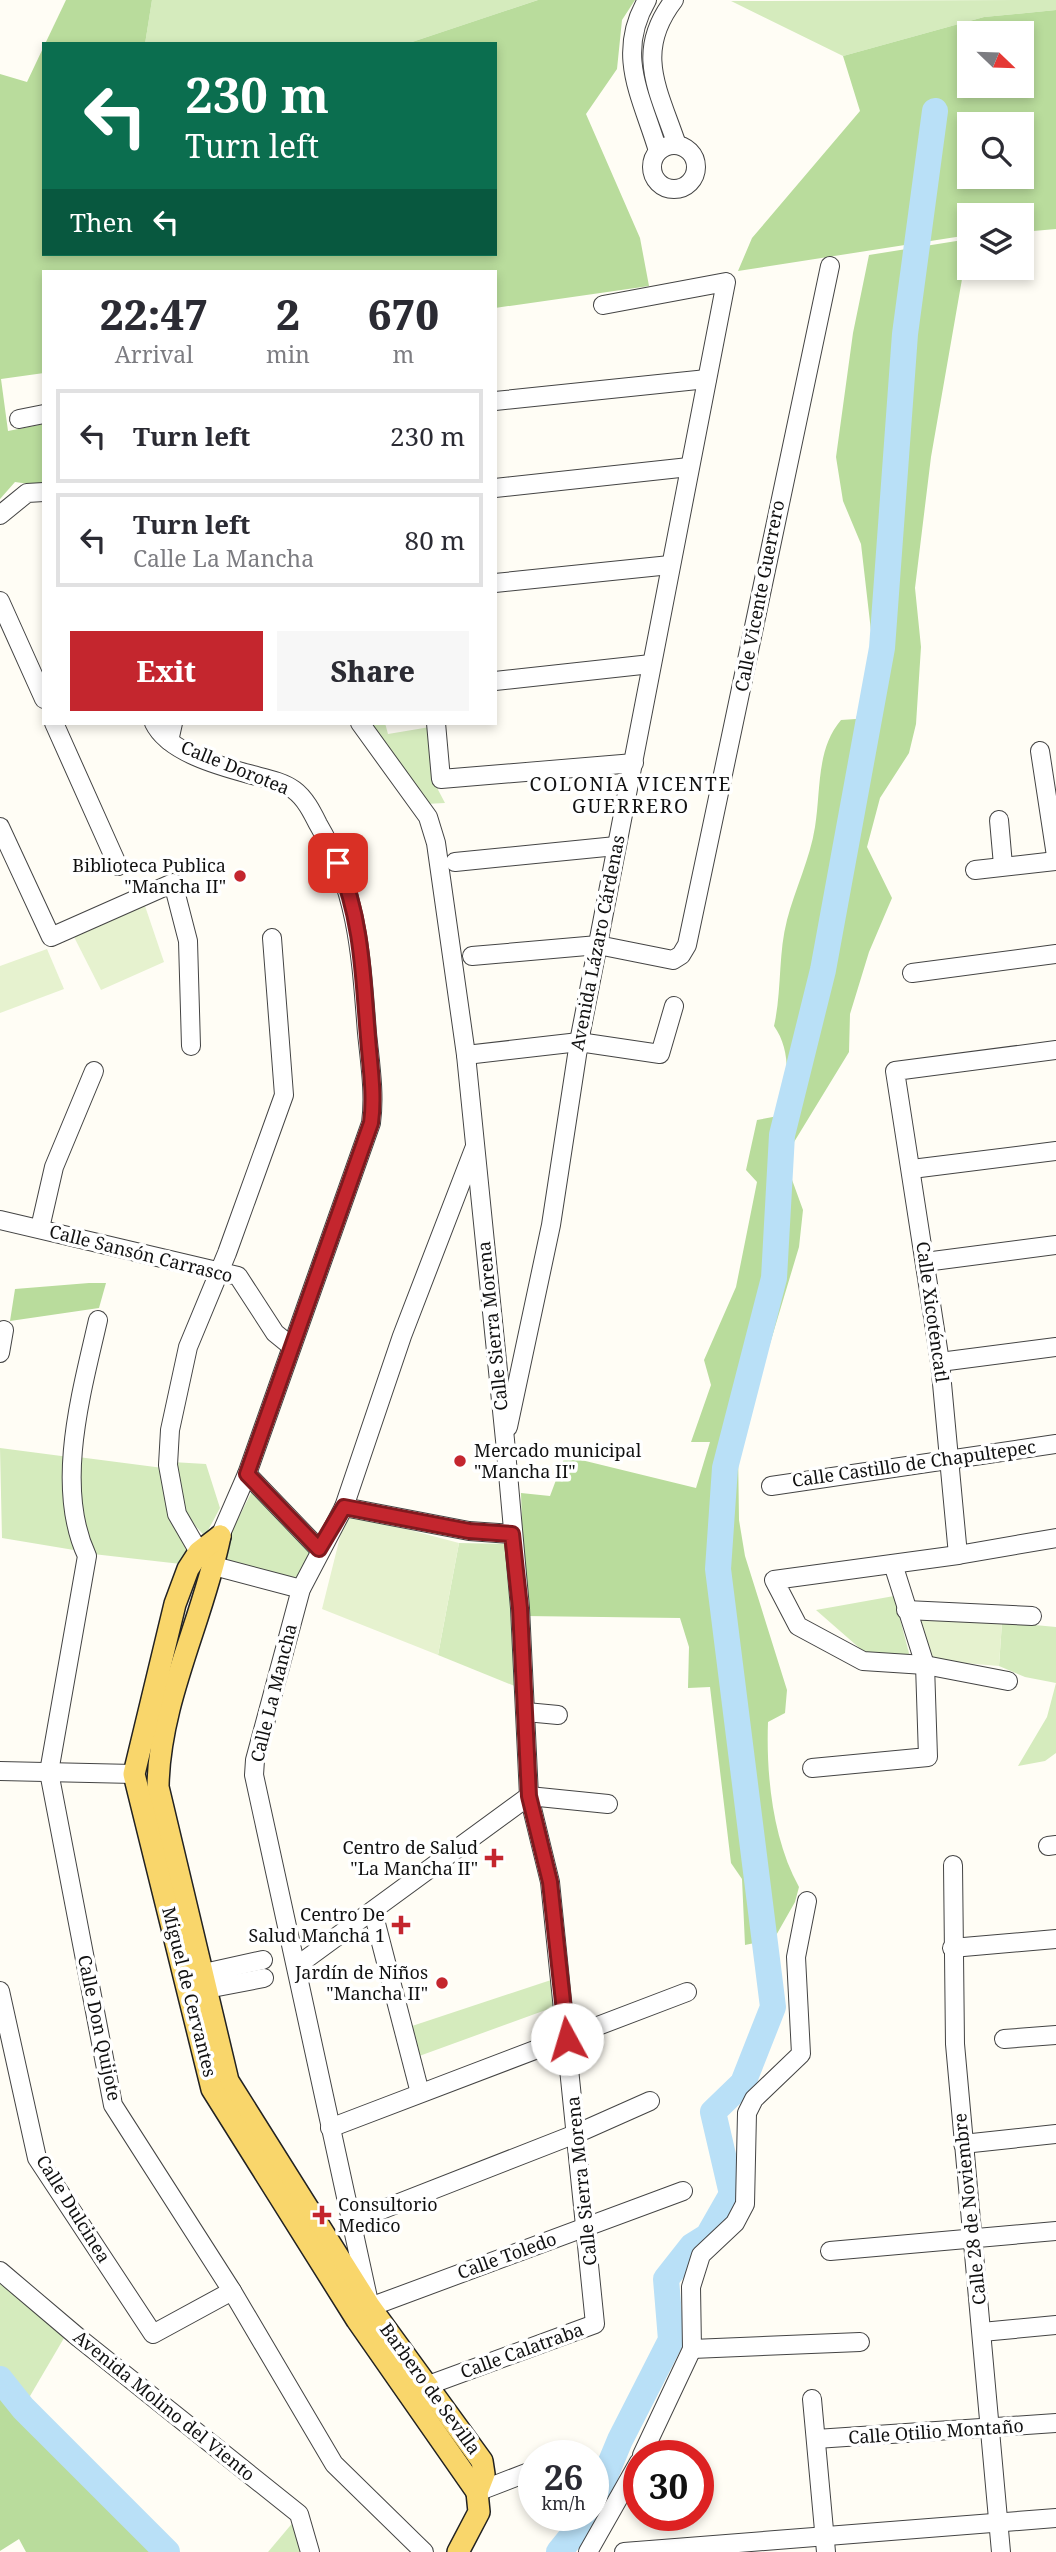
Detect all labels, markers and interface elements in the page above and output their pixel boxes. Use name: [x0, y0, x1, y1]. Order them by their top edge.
north arrow: [957, 21, 1034, 98]
map controls: [957, 21, 1034, 280]
text: 230 m: [185, 61, 329, 127]
icon: left: [70, 70, 161, 161]
button: search: [957, 112, 1034, 189]
text: Turn left: [185, 124, 319, 167]
icon: left: [147, 203, 185, 241]
button: layers: [957, 203, 1034, 280]
text: Then: [70, 204, 133, 240]
text: 22:47: [100, 285, 208, 342]
text: 2: [276, 285, 300, 342]
text: 670: [368, 285, 439, 342]
text: Arrival: [115, 338, 193, 370]
text: min: [266, 338, 310, 370]
text: m: [393, 338, 414, 370]
icon: left: [74, 417, 112, 455]
text: Turn left: [133, 418, 250, 454]
text: 230 m: [390, 418, 465, 454]
street label: Calle Vicente Guerrero: [729, 498, 789, 694]
text: Turn left: [133, 506, 250, 542]
icon: left: [74, 521, 112, 559]
text: 80 m: [405, 522, 465, 558]
text: Calle La Mancha: [133, 542, 314, 574]
button: Exit: [70, 631, 263, 711]
button: Share: [277, 631, 469, 711]
street label: Calle Dorotea: [178, 734, 293, 800]
district label: COLONIA VICENTE GUERRERO: [530, 771, 732, 819]
pin: [308, 833, 368, 893]
street label: Avenida Lázaro Cárdenas: [564, 833, 630, 1053]
icon: arrive: [319, 844, 357, 882]
place label: Biblioteca Publica "Mancha II": [72, 853, 226, 898]
marker: Biblioteca Publica "Mancha II": [232, 868, 248, 884]
street label: Calle Sansón Carrasco: [47, 1219, 235, 1287]
street label: Calle Sierra Morena: [471, 1240, 513, 1412]
street label: Calle Xicoténcatl: [911, 1240, 955, 1384]
street label: Calle Castillo de Chapultepec: [790, 1434, 1037, 1492]
place label: Mercado municipal "Mancha II": [474, 1438, 642, 1483]
marker: Mercado municipal "Mancha II": [452, 1453, 468, 1469]
street label: Calle La Mancha: [244, 1621, 302, 1764]
place label: Centro de Salud "La Mancha II": [342, 1835, 478, 1880]
marker: Centro de Salud "La Mancha II": [484, 1848, 504, 1868]
place label: Centro De Salud Mancha 1: [249, 1902, 385, 1947]
street label: Miguel de Cervantes: [157, 1904, 223, 2079]
marker: Centro De Salud Mancha 1: [391, 1915, 411, 1935]
street label: Calle Don Quijote: [73, 1953, 127, 2103]
place label: Jardín de Niños "Mancha II": [294, 1960, 428, 2005]
marker: Jardín de Niños "Mancha II": [434, 1975, 450, 1991]
position arrow: [530, 2002, 604, 2076]
street label: Calle Sierra Morena: [560, 2095, 602, 2267]
street label: Calle 28 de Noviembre: [947, 2112, 991, 2306]
street label: Calle Dulcinea: [31, 2150, 117, 2267]
place label: Consultorio Medico: [338, 2192, 438, 2237]
marker: Consultorio Medico: [312, 2205, 332, 2225]
street label: Calle Toledo: [454, 2226, 560, 2284]
street label: Calle Calatraba: [457, 2317, 587, 2383]
street label: Barbero de Sevilla: [375, 2318, 487, 2459]
street label: Avenida Molino del Viento: [69, 2324, 260, 2486]
street label: Calle Otilio Montaño: [847, 2413, 1024, 2449]
speed limit sign: 30: [623, 2440, 714, 2531]
text: 26: [544, 2453, 583, 2500]
text: km/h: [541, 2491, 586, 2515]

